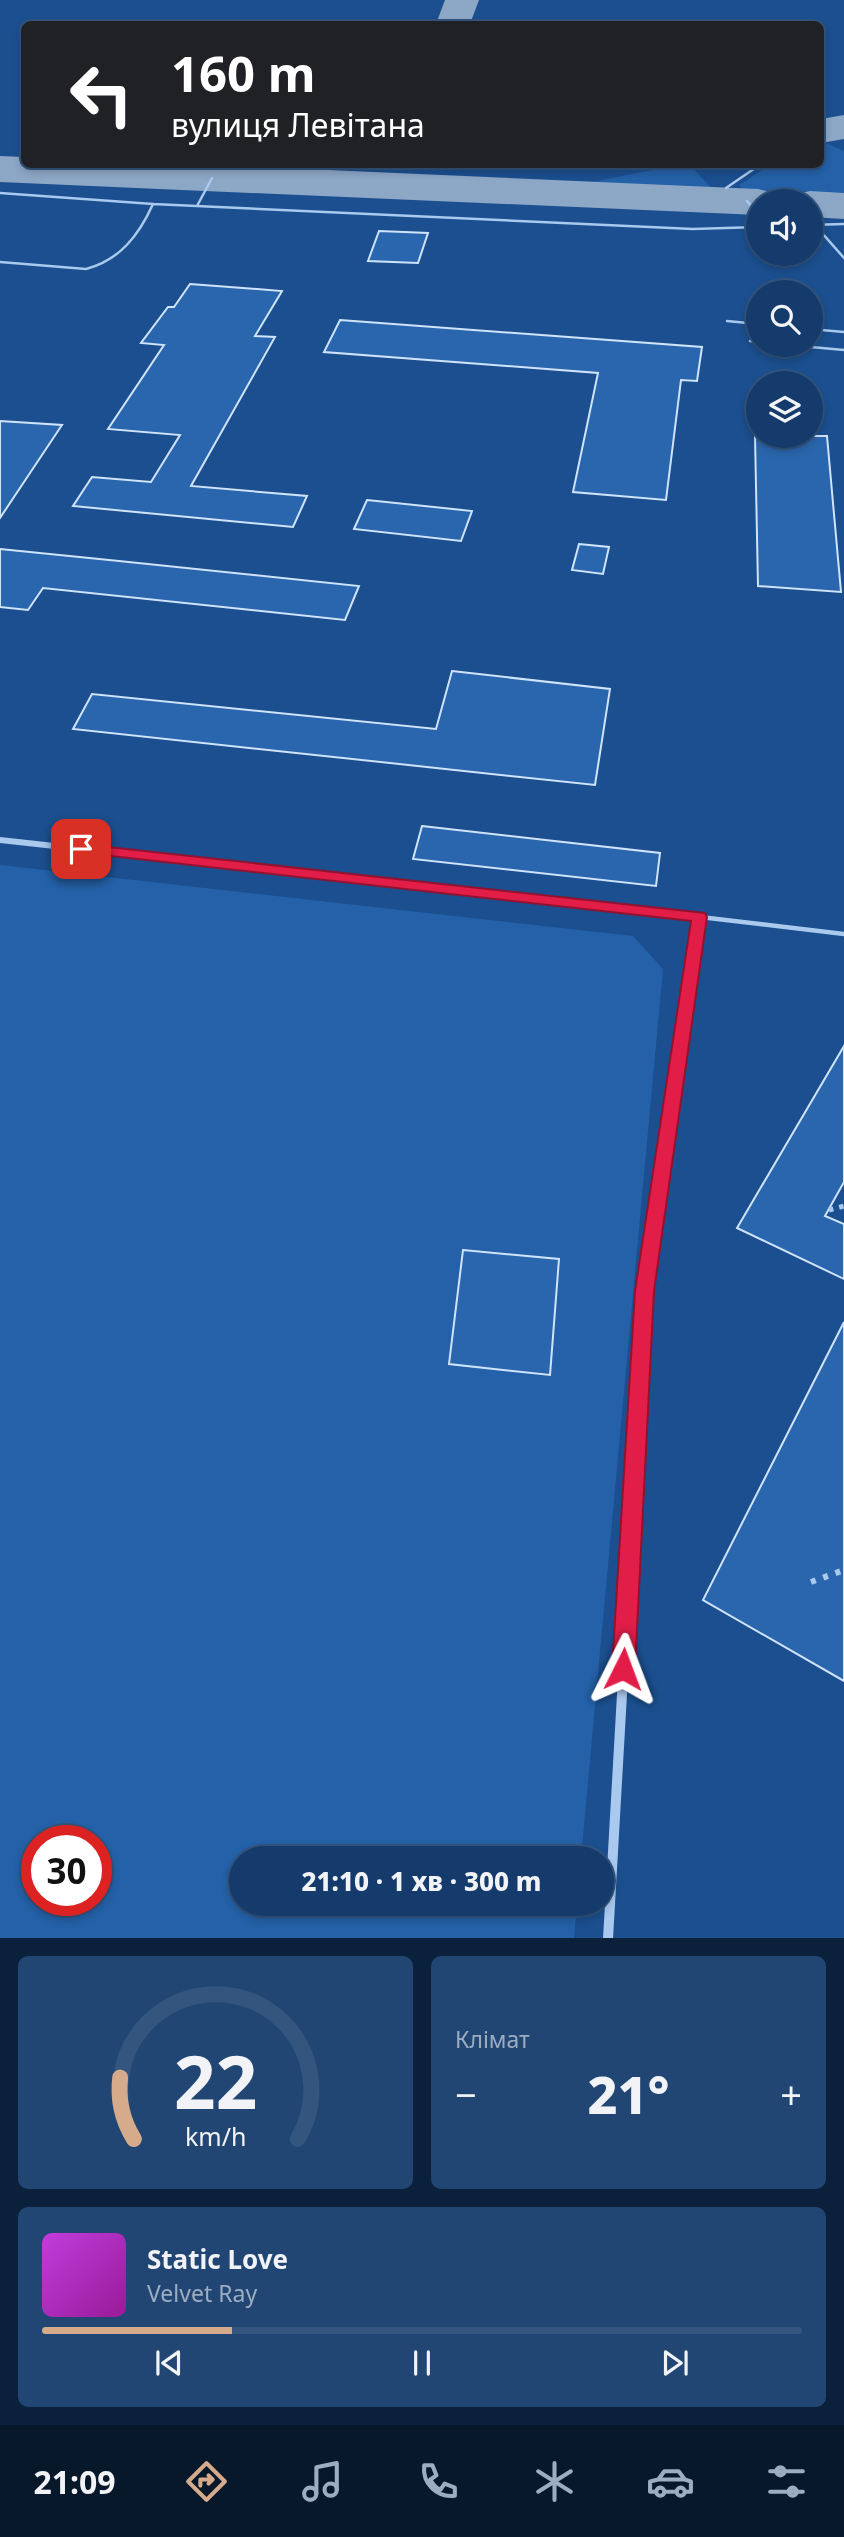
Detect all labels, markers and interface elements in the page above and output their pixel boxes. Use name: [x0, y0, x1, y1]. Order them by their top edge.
text: 160 m: [171, 40, 316, 106]
icon: left: [56, 49, 147, 140]
text: вулиця Левітана: [171, 103, 425, 146]
map controls: [746, 189, 823, 448]
button: sound: [746, 189, 823, 266]
button: search: [746, 280, 823, 357]
button: layers: [746, 371, 823, 448]
pin: [51, 819, 111, 879]
icon: arrive: [62, 830, 100, 868]
position arrow: [586, 1632, 660, 1706]
speed limit sign: 30: [21, 1825, 112, 1916]
text: 21:10 · 1 хв · 300 m: [302, 1863, 541, 1899]
text: Клімат: [455, 2023, 530, 2055]
text: 22: [174, 2031, 257, 2130]
text: 21°: [587, 2058, 670, 2129]
text: −: [455, 2068, 477, 2120]
text: +: [780, 2068, 802, 2120]
text: km/h: [185, 2118, 246, 2152]
text: Static Love: [147, 2241, 288, 2277]
text: Velvet Ray: [147, 2277, 257, 2309]
icon: previous: [150, 2344, 188, 2382]
icon: pause: [403, 2344, 441, 2382]
icon: next: [656, 2344, 694, 2382]
icon: directions: [182, 2457, 231, 2506]
icon: music: [298, 2457, 347, 2506]
icon: phone: [414, 2457, 463, 2506]
icon: climate: [530, 2457, 579, 2506]
icon: car: [646, 2457, 695, 2506]
icon: filters: [762, 2457, 811, 2506]
text: 21:09: [33, 2460, 116, 2503]

